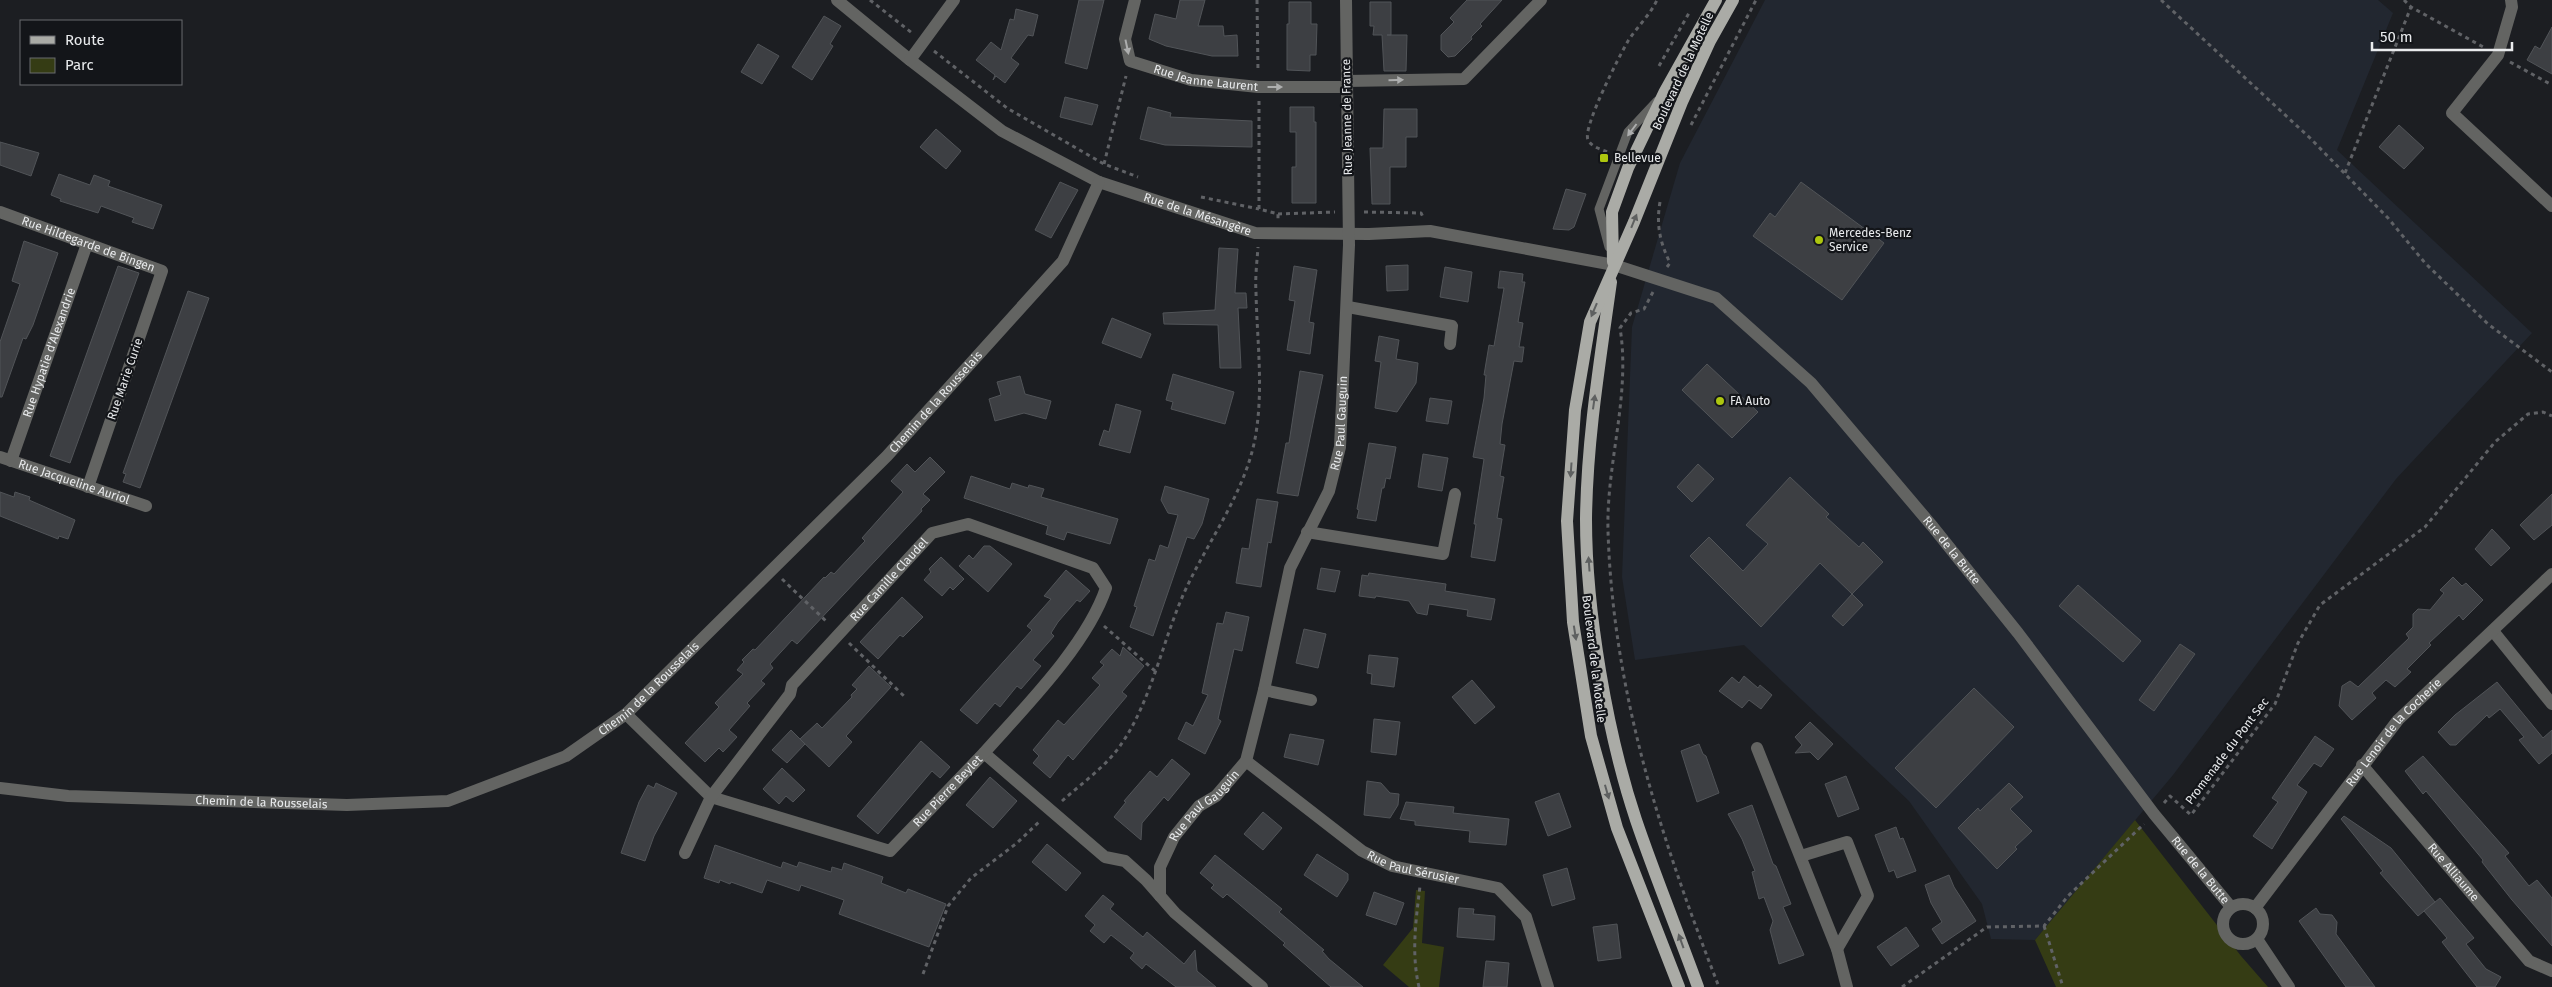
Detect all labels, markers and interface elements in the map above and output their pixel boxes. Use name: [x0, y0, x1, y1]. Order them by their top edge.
street label: Boulevard de la Motelle: [1649, 10, 1717, 132]
legend: [20, 20, 182, 85]
scale bar: [2372, 20, 2512, 52]
text: 50 m: [2380, 28, 2413, 46]
text: Route: [65, 31, 105, 49]
one-way arrow: [1123, 40, 1131, 55]
text: Parc: [65, 56, 94, 74]
street label: Rue Jeanne de France: [1339, 59, 1355, 175]
street label: Rue Jeanne Laurent: [1152, 62, 1259, 94]
one-way arrow: [1388, 76, 1404, 84]
one-way arrow: [1268, 83, 1284, 91]
one-way arrow: [1627, 123, 1637, 136]
place label: Bellevue: [1614, 151, 1661, 165]
marker: Bellevue: [1598, 152, 1610, 164]
street label: Rue de la Mésangère: [1142, 190, 1253, 238]
street label: Rue Hildegarde de Bingen: [20, 213, 157, 275]
one-way arrow: [1630, 214, 1638, 228]
place label: Mercedes-Benz Service: [1829, 226, 1911, 254]
marker: Mercedes-Benz Service: [1813, 234, 1825, 246]
street label: Rue Hypatie d'Alexandrie: [20, 286, 78, 419]
one-way arrow: [1590, 303, 1598, 317]
street label: Rue Marie Curie: [104, 336, 146, 422]
street label: Chemin de la Rousselais: [886, 348, 985, 456]
street label: Rue Paul Gauguin: [1327, 376, 1350, 472]
one-way arrow: [1590, 394, 1598, 410]
place label: FA Auto: [1730, 394, 1770, 408]
marker: FA Auto: [1714, 395, 1726, 407]
street label: Rue Jacqueline Auriol: [16, 457, 132, 507]
one-way arrow: [1566, 463, 1574, 479]
street label: Rue de la Butte: [1920, 514, 1983, 587]
street label: Rue Camille Claudel: [847, 535, 931, 624]
one-way arrow: [1585, 556, 1593, 572]
street label: Boulevard de la Motelle: [1579, 594, 1609, 724]
one-way arrow: [1571, 625, 1579, 641]
street label: Chemin de la Rousselais: [596, 639, 702, 738]
street label: Rue Lenoir de la Cocherie: [2343, 675, 2444, 789]
street label: Promenade du Pont Sec: [2182, 695, 2272, 807]
street label: Rue Pierre Beylet: [910, 752, 986, 830]
street label: Rue Paul Gauguin: [1166, 767, 1242, 843]
one-way arrow: [1603, 784, 1611, 799]
street label: Chemin de la Rousselais: [195, 793, 328, 811]
street label: Rue de la Butte: [2168, 833, 2232, 907]
street label: Rue Alliaume: [2425, 841, 2482, 904]
street label: Rue Paul Sérusier: [1365, 848, 1461, 887]
one-way arrow: [1677, 933, 1685, 948]

